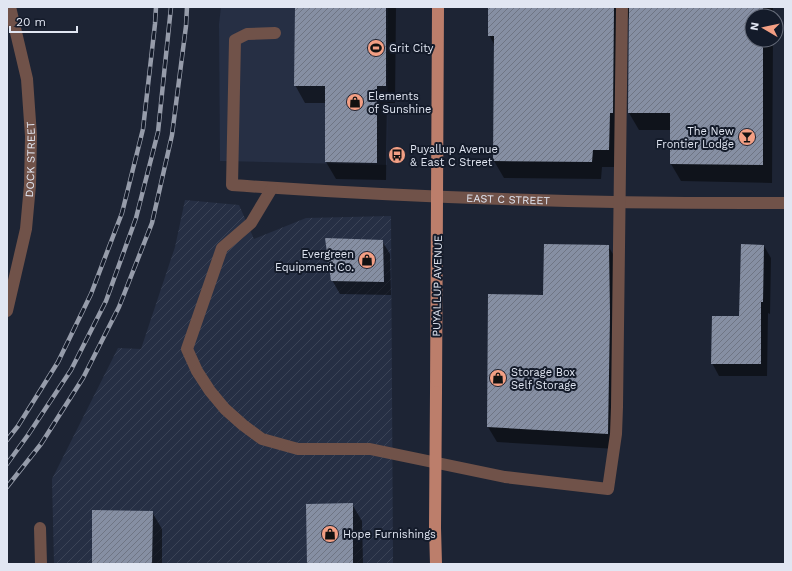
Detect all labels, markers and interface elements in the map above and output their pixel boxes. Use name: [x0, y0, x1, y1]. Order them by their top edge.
scale bar: [10, 8, 77, 34]
north arrow: [744, 8, 784, 48]
text: 20 m: [16, 15, 46, 29]
text: N: [748, 21, 762, 32]
sports icon: Grit City: [366, 38, 386, 58]
place label: Grit City: [389, 42, 434, 55]
place label: Elements of Sunshine: [368, 90, 431, 116]
shop icon: Elements of Sunshine: [345, 92, 365, 112]
street label: DOCK STREET: [23, 121, 38, 198]
place label: The New Frontier Lodge: [656, 125, 734, 151]
bar icon: The New Frontier Lodge: [737, 127, 757, 147]
place label: Puyallup Avenue & East C Street: [410, 143, 498, 169]
bus stop icon: Puyallup Avenue & East C Street: [387, 145, 407, 165]
street label: EAST C STREET: [466, 192, 551, 207]
street label: PUYALLUP AVENUE: [430, 235, 445, 337]
place label: Evergreen Equipment Co.: [275, 248, 354, 274]
shop icon: Evergreen Equipment Co.: [357, 250, 377, 270]
place label: Storage Box Self Storage: [511, 366, 576, 392]
shop icon: Storage Box Self Storage: [488, 368, 508, 388]
shop icon: Hope Furnishings: [320, 524, 340, 544]
place label: Hope Furnishings: [343, 528, 436, 541]

